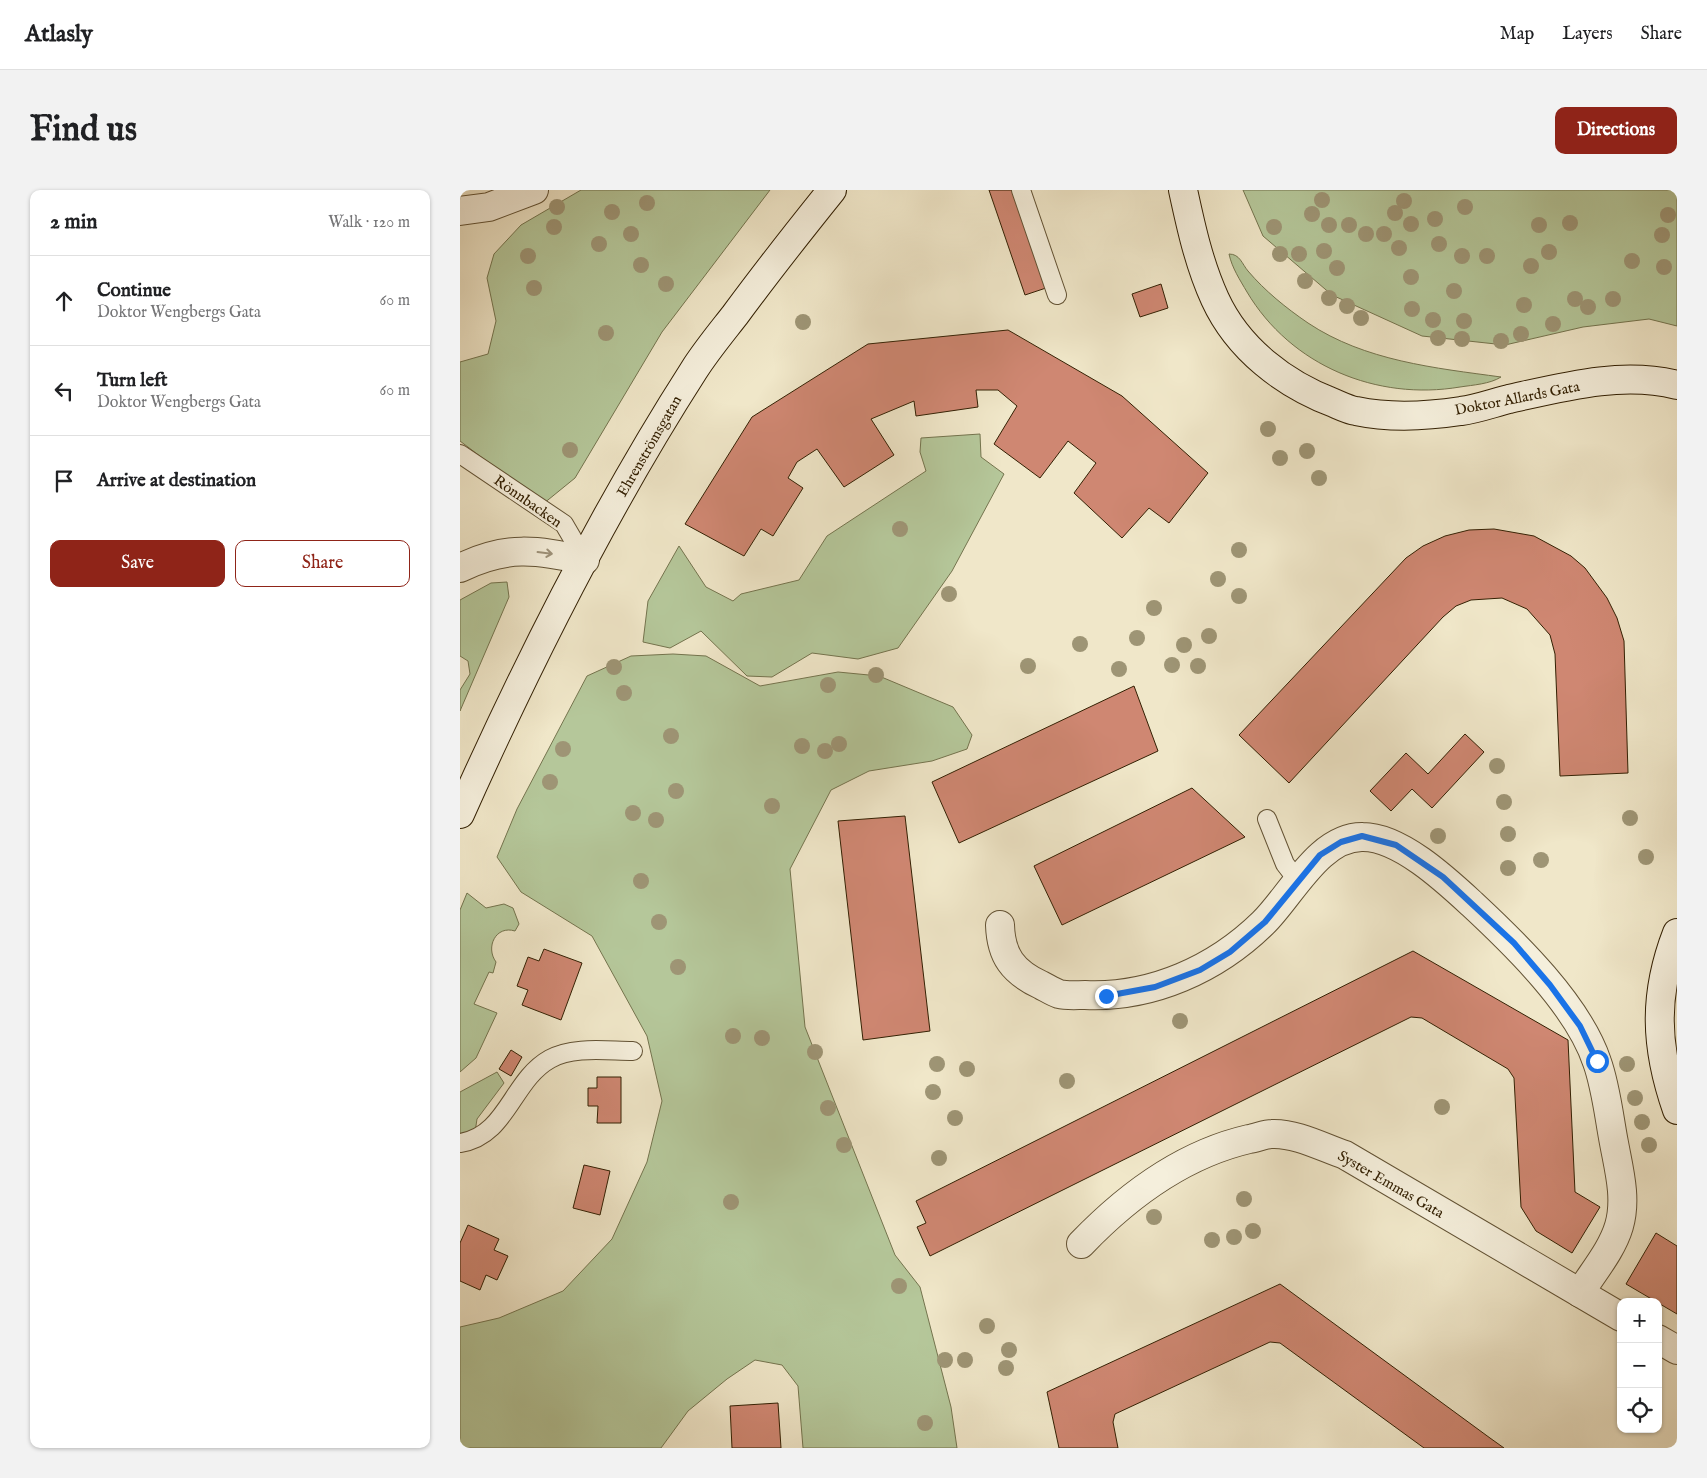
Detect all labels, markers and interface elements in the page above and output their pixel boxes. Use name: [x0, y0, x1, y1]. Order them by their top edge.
text: Atlasly: [25, 19, 93, 50]
text: Map: [1500, 23, 1534, 46]
text: Layers: [1562, 23, 1613, 46]
text: Share: [1641, 23, 1682, 46]
button: Directions: [1555, 107, 1677, 154]
text: Find us: [30, 108, 137, 153]
text: 2 min: [50, 209, 97, 236]
text: Walk · 120 m: [328, 213, 410, 233]
text: Continue: [97, 279, 171, 303]
icon: ahead: [50, 287, 78, 315]
text: 60 m: [380, 291, 410, 311]
text: Doktor Wengbergs Gata: [97, 303, 261, 323]
text: Turn left: [97, 369, 168, 393]
icon: left: [50, 377, 78, 405]
street label: Doktor Allards Gata: [1453, 377, 1582, 420]
text: 60 m: [380, 381, 410, 401]
street label: Ehrenströmsgatan: [613, 392, 686, 500]
text: Doktor Wengbergs Gata: [97, 393, 261, 413]
icon: arrive: [50, 467, 78, 495]
text: Arrive at destination: [97, 469, 256, 493]
street label: Rönnbacken: [490, 471, 566, 532]
button: Save: [50, 540, 225, 587]
button: Share: [235, 540, 410, 587]
one-way arrow: [537, 548, 553, 558]
route end: [1095, 985, 1118, 1008]
route start: [1586, 1050, 1609, 1073]
street label: Syster Emmas Gata: [1334, 1146, 1448, 1223]
map controls: [1617, 1298, 1662, 1433]
button: +: [1617, 1298, 1662, 1343]
button: −: [1617, 1343, 1662, 1388]
button: locate: [1617, 1388, 1662, 1433]

